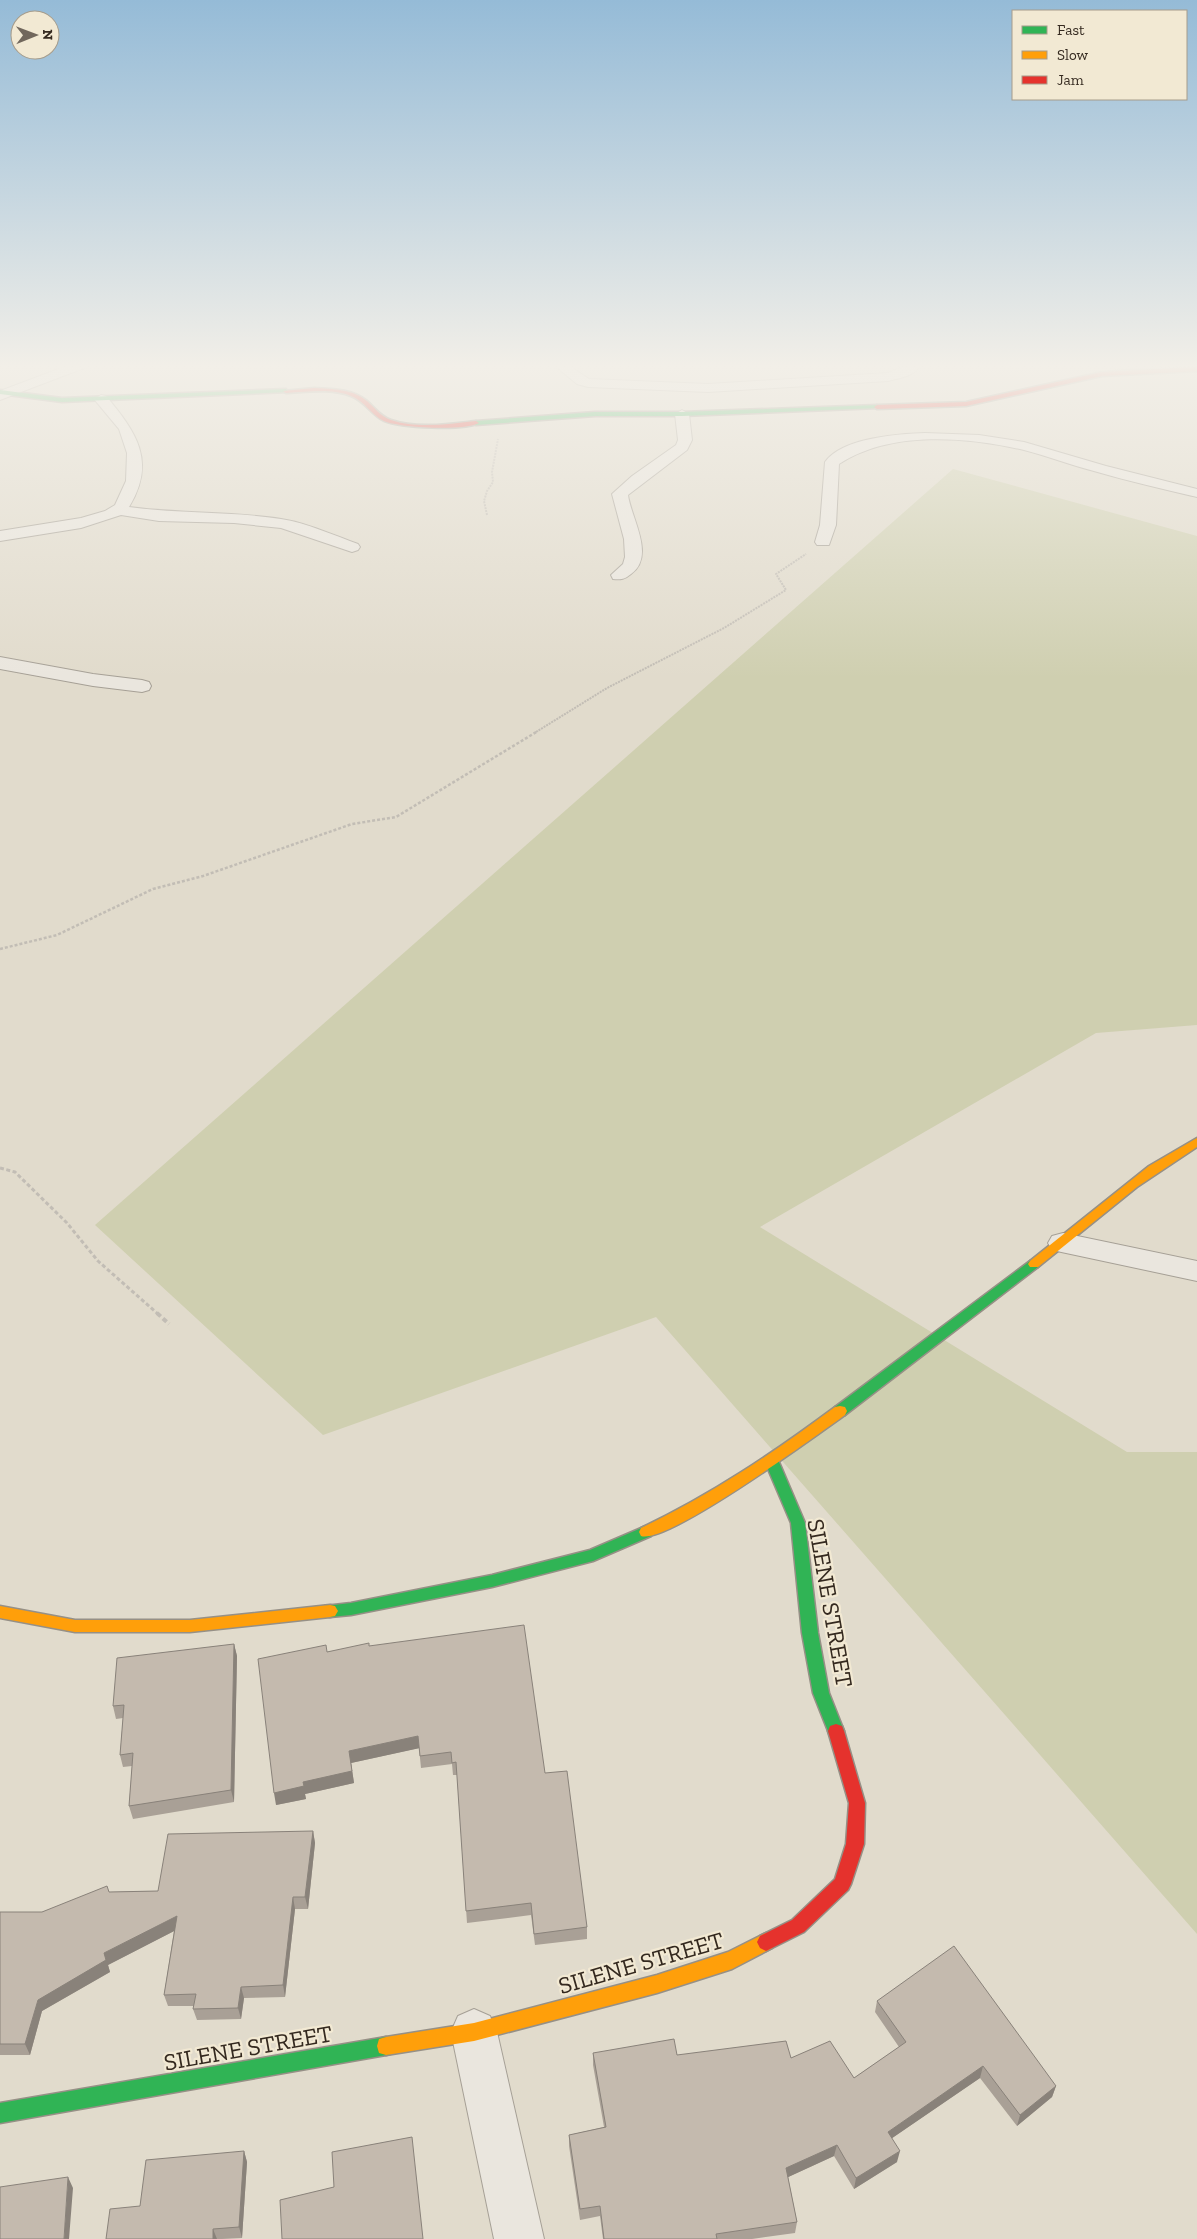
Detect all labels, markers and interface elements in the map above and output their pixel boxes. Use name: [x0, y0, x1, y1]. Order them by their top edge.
north arrow: [10, 10, 60, 60]
legend: [1012, 10, 1187, 100]
text: Fast: [1057, 21, 1085, 39]
text: N: [39, 29, 56, 41]
text: Slow: [1057, 46, 1089, 64]
text: Jam: [1057, 71, 1084, 89]
street label: SILENE STREET: [801, 1516, 860, 1690]
street label: SILENE STREET: [555, 1925, 727, 2000]
street label: SILENE STREET: [161, 2018, 335, 2077]

